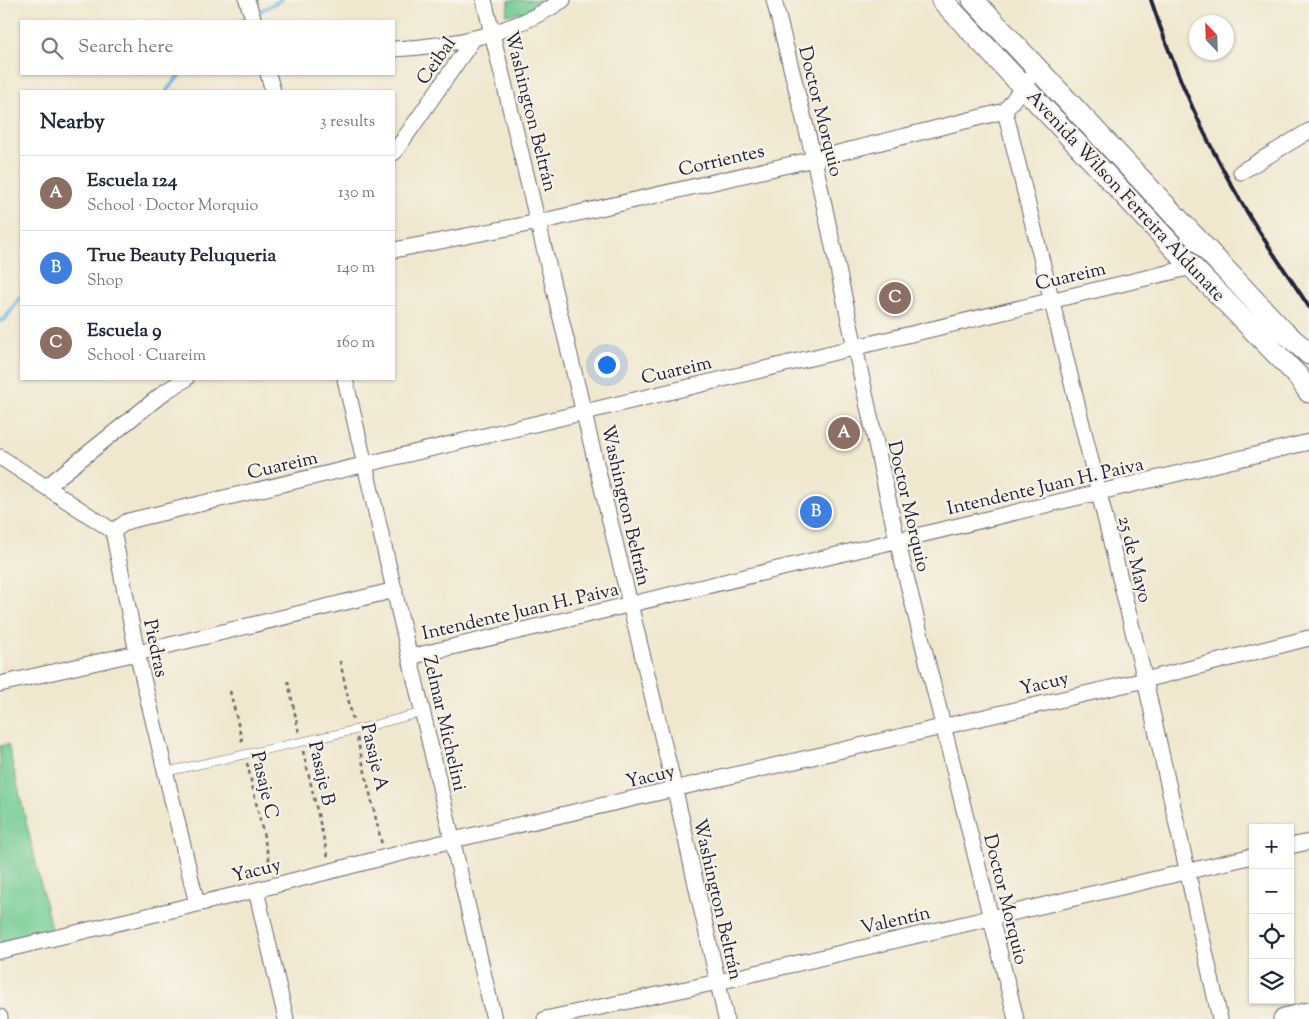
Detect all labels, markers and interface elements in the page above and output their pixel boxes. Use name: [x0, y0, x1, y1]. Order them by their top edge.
north arrow: [1189, 15, 1234, 60]
search box: [20, 20, 395, 75]
street label: Washington Beltrán: [497, 28, 563, 195]
street label: Ceibal: [411, 32, 463, 91]
icon: search: [38, 34, 66, 62]
text: Search here: [78, 34, 173, 61]
street label: Doctor Morquio: [790, 43, 849, 180]
street label: Avenida Wilson Ferreira Aldunate: [1019, 85, 1231, 309]
text: Nearby: [40, 108, 105, 138]
text: 3 results: [320, 111, 375, 134]
street label: Corrientes: [676, 138, 767, 184]
text: Escuela 124: [87, 168, 177, 195]
text: A: [50, 182, 63, 205]
text: 130 m: [338, 182, 375, 205]
text: School · Doctor Morquio: [87, 195, 258, 218]
text: True Beauty Peluqueria: [87, 243, 276, 270]
street label: Cuareim: [1033, 256, 1109, 299]
text: B: [51, 257, 61, 280]
text: 140 m: [337, 257, 375, 280]
text: Shop: [87, 270, 123, 293]
pin: C: [879, 279, 911, 317]
text: Escuela 9: [87, 318, 162, 345]
text: C: [50, 332, 62, 355]
text: 160 m: [337, 332, 375, 355]
text: School · Cuareim: [87, 345, 206, 368]
street label: Cuareim: [639, 350, 715, 393]
your location: [594, 352, 620, 378]
pin: A: [828, 414, 860, 452]
street label: Washington Beltrán: [593, 422, 656, 589]
street label: Doctor Morquio: [879, 438, 936, 575]
street label: Cuareim: [245, 445, 321, 488]
street label: Intendente Juan H. Paiva: [945, 452, 1147, 523]
pin: B: [800, 493, 832, 531]
street label: 25 de Mayo: [1110, 513, 1157, 606]
street label: Intendente Juan H. Paiva: [420, 577, 622, 648]
street label: Piedras: [135, 617, 174, 680]
street label: Zelmar Michelini: [415, 653, 472, 794]
street label: Yacuy: [1017, 666, 1072, 703]
street label: Pasaje A: [353, 721, 395, 795]
street label: Pasaje B: [300, 739, 341, 808]
street label: Pasaje C: [243, 749, 284, 822]
street label: Yacuy: [623, 759, 678, 796]
street label: Washington Beltrán: [685, 816, 748, 983]
map controls: [1249, 824, 1294, 1004]
button: +: [1249, 824, 1294, 869]
street label: Doctor Morquio: [975, 831, 1034, 968]
street label: Yacuy: [229, 852, 285, 891]
button: −: [1249, 869, 1294, 914]
street label: Valentín: [858, 900, 933, 943]
button: locate: [1249, 914, 1294, 959]
button: layers: [1249, 959, 1294, 1004]

